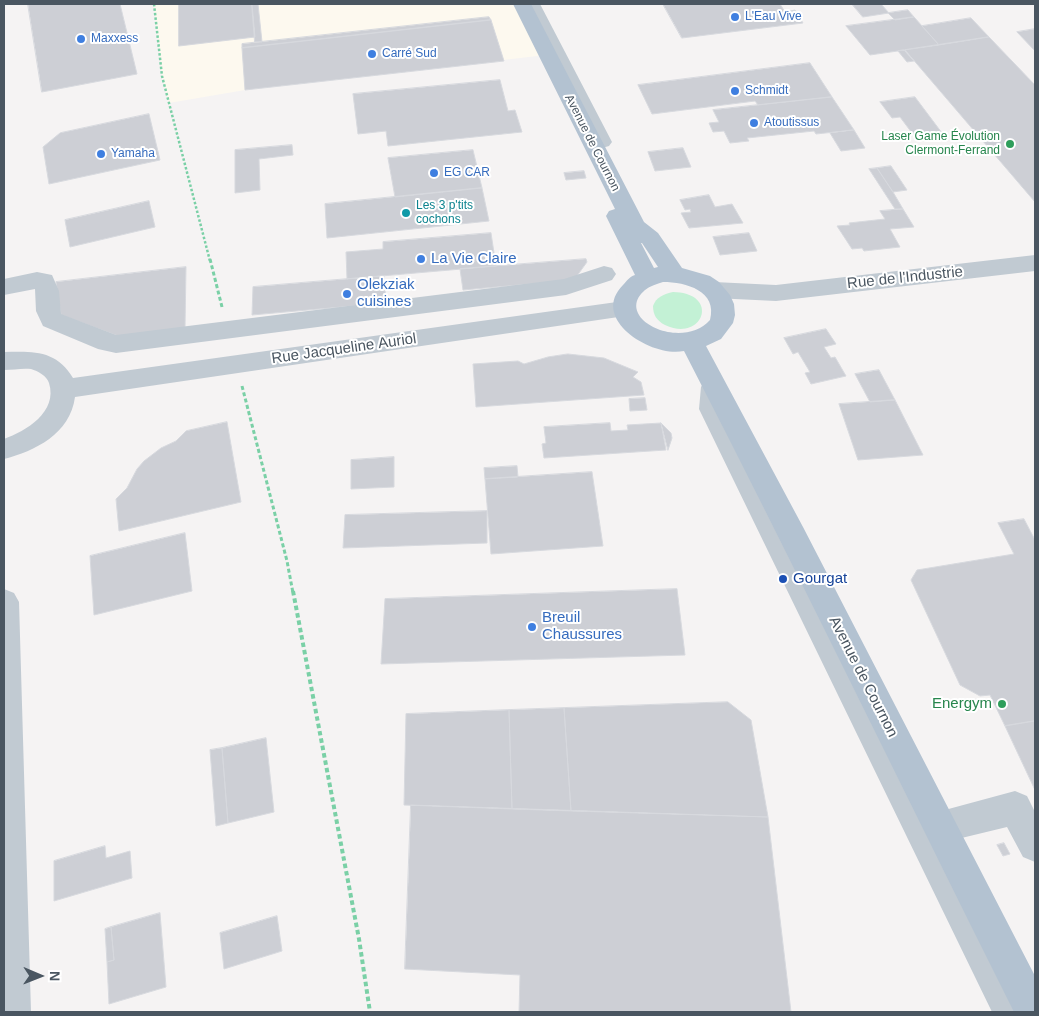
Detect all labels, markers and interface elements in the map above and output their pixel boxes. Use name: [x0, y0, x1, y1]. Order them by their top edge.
place label: L'Eau Vive: [745, 10, 802, 24]
marker: L'Eau Vive: [729, 11, 741, 23]
place label: Maxxess: [91, 32, 138, 46]
marker: Maxxess: [75, 33, 87, 45]
place label: Carré Sud: [382, 47, 437, 61]
marker: Carré Sud: [366, 48, 378, 60]
place label: Schmidt: [745, 84, 788, 98]
marker: Schmidt: [729, 85, 741, 97]
street label: Avenue de Cournon: [561, 92, 623, 194]
place label: Atoutissus: [764, 116, 819, 130]
marker: Atoutissus: [748, 117, 760, 129]
place label: Laser Game Évolution Clermont-Ferrand: [881, 130, 1000, 158]
marker: Laser Game Évolution Clermont-Ferrand: [1004, 138, 1016, 150]
place label: Yamaha: [111, 147, 155, 161]
marker: Yamaha: [95, 148, 107, 160]
place label: EG CAR: [444, 166, 490, 180]
marker: EG CAR: [428, 167, 440, 179]
place label: Les 3 p'tits cochons: [416, 199, 473, 227]
marker: Les 3 p'tits cochons: [400, 207, 412, 219]
place label: La Vie Claire: [431, 250, 517, 268]
marker: La Vie Claire: [415, 253, 427, 265]
street label: Rue de l'Industrie: [846, 263, 964, 293]
place label: Olekziak cuisines: [357, 276, 415, 311]
marker: Olekziak cuisines: [341, 288, 353, 300]
street label: Rue Jacqueline Auriol: [270, 330, 418, 368]
place label: Gourgat: [793, 570, 847, 588]
marker: Gourgat: [777, 573, 789, 585]
place label: Breuil Chaussures: [542, 609, 622, 644]
street label: Avenue de Cournon: [825, 614, 901, 740]
marker: Breuil Chaussures: [526, 621, 538, 633]
place label: Energym: [932, 695, 992, 713]
marker: Energym: [996, 698, 1008, 710]
north arrow: [15, 951, 65, 1001]
text: N: [47, 971, 63, 981]

